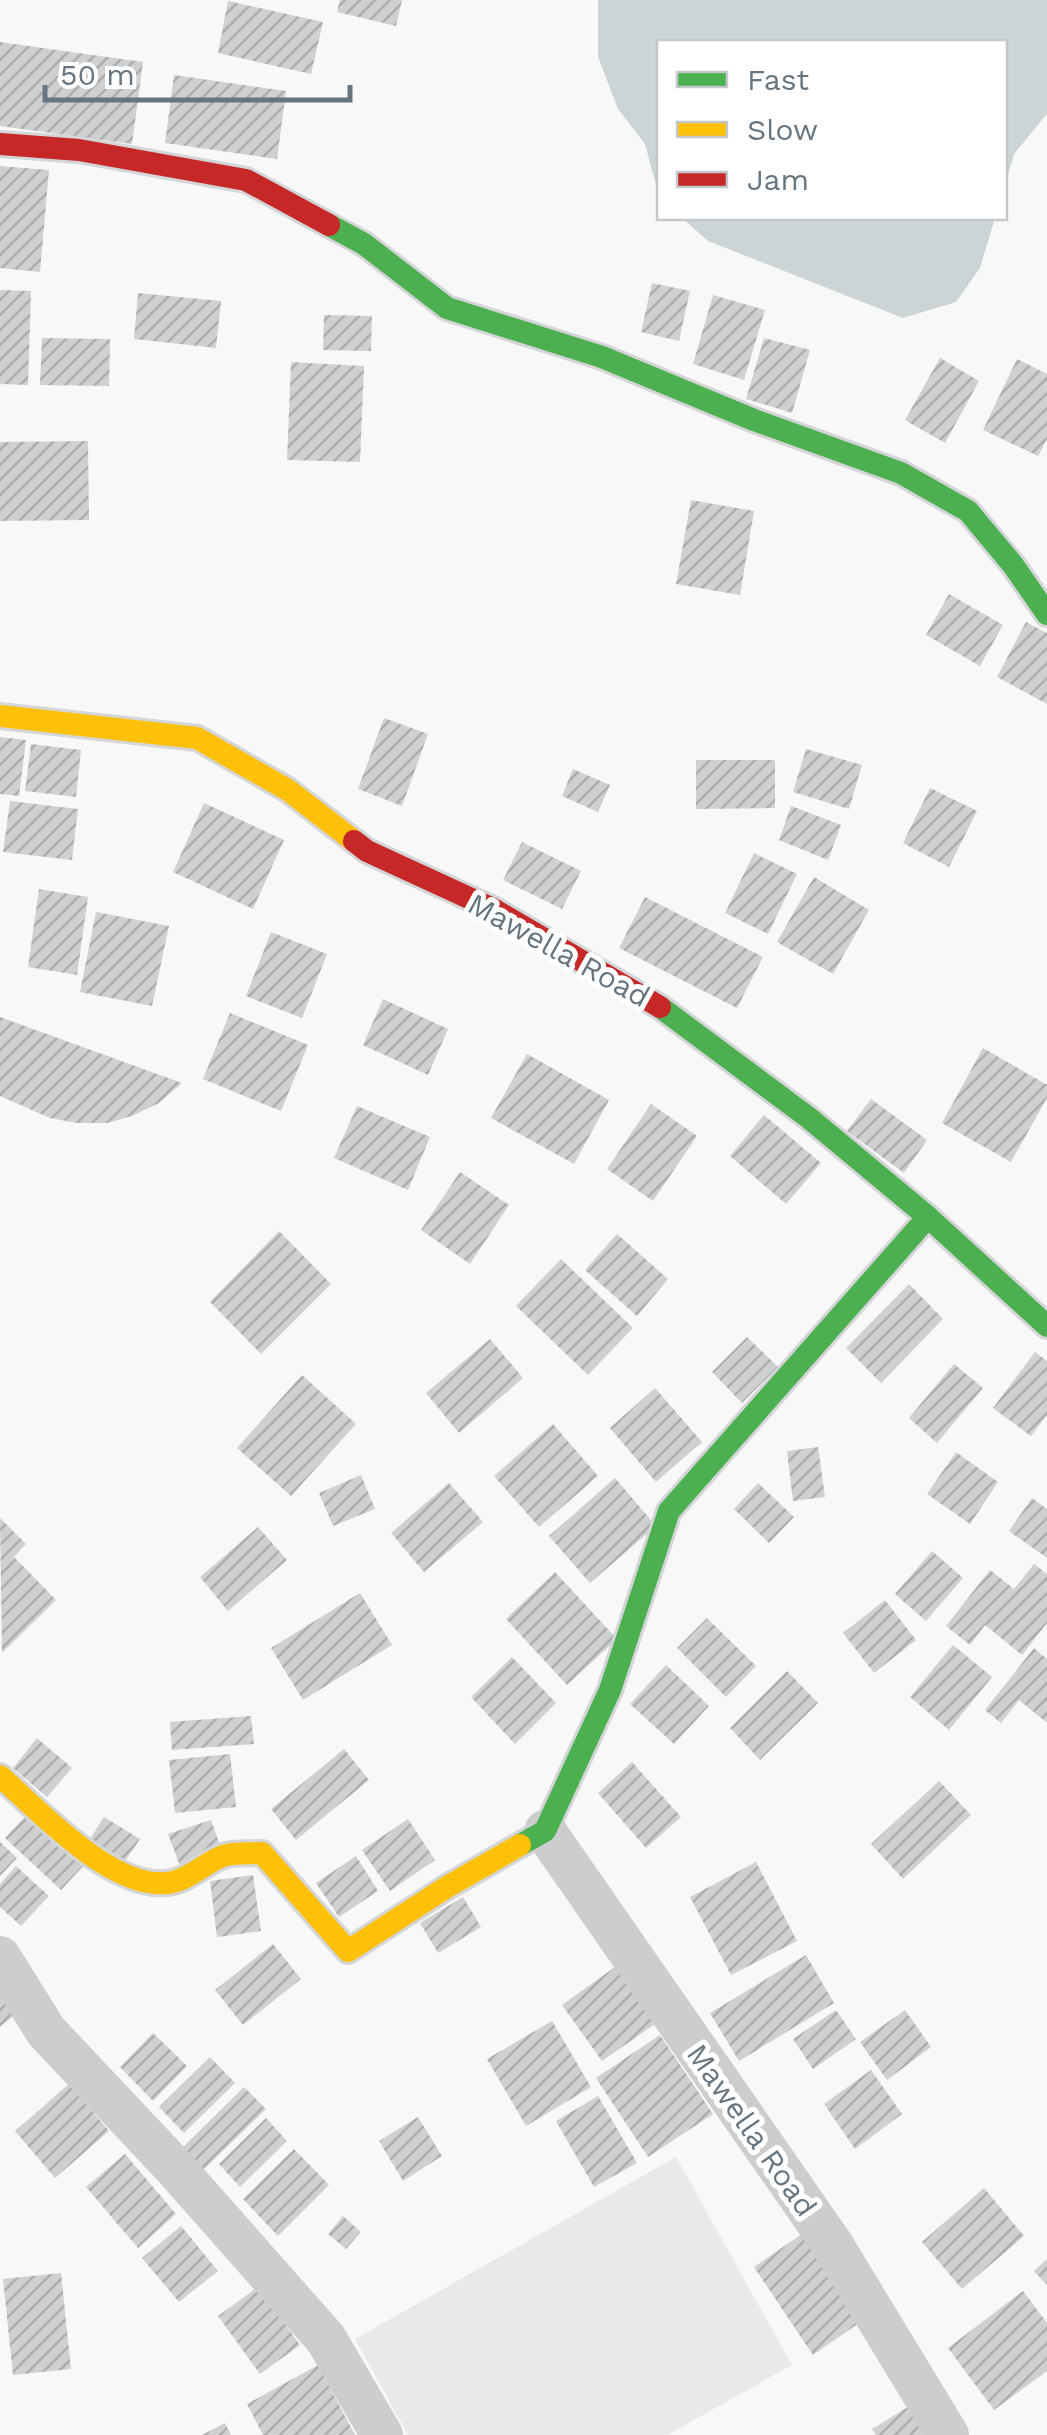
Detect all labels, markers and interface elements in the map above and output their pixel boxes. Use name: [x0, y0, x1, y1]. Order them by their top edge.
scale bar: [45, 40, 350, 102]
legend: [657, 40, 1007, 220]
text: 50 m: [60, 57, 135, 92]
text: Fast: [747, 62, 810, 97]
text: Slow: [747, 112, 818, 147]
text: Jam: [747, 162, 809, 197]
street label: Mawella Road: [462, 886, 656, 1014]
street label: Mawella Road: [680, 2037, 824, 2223]

